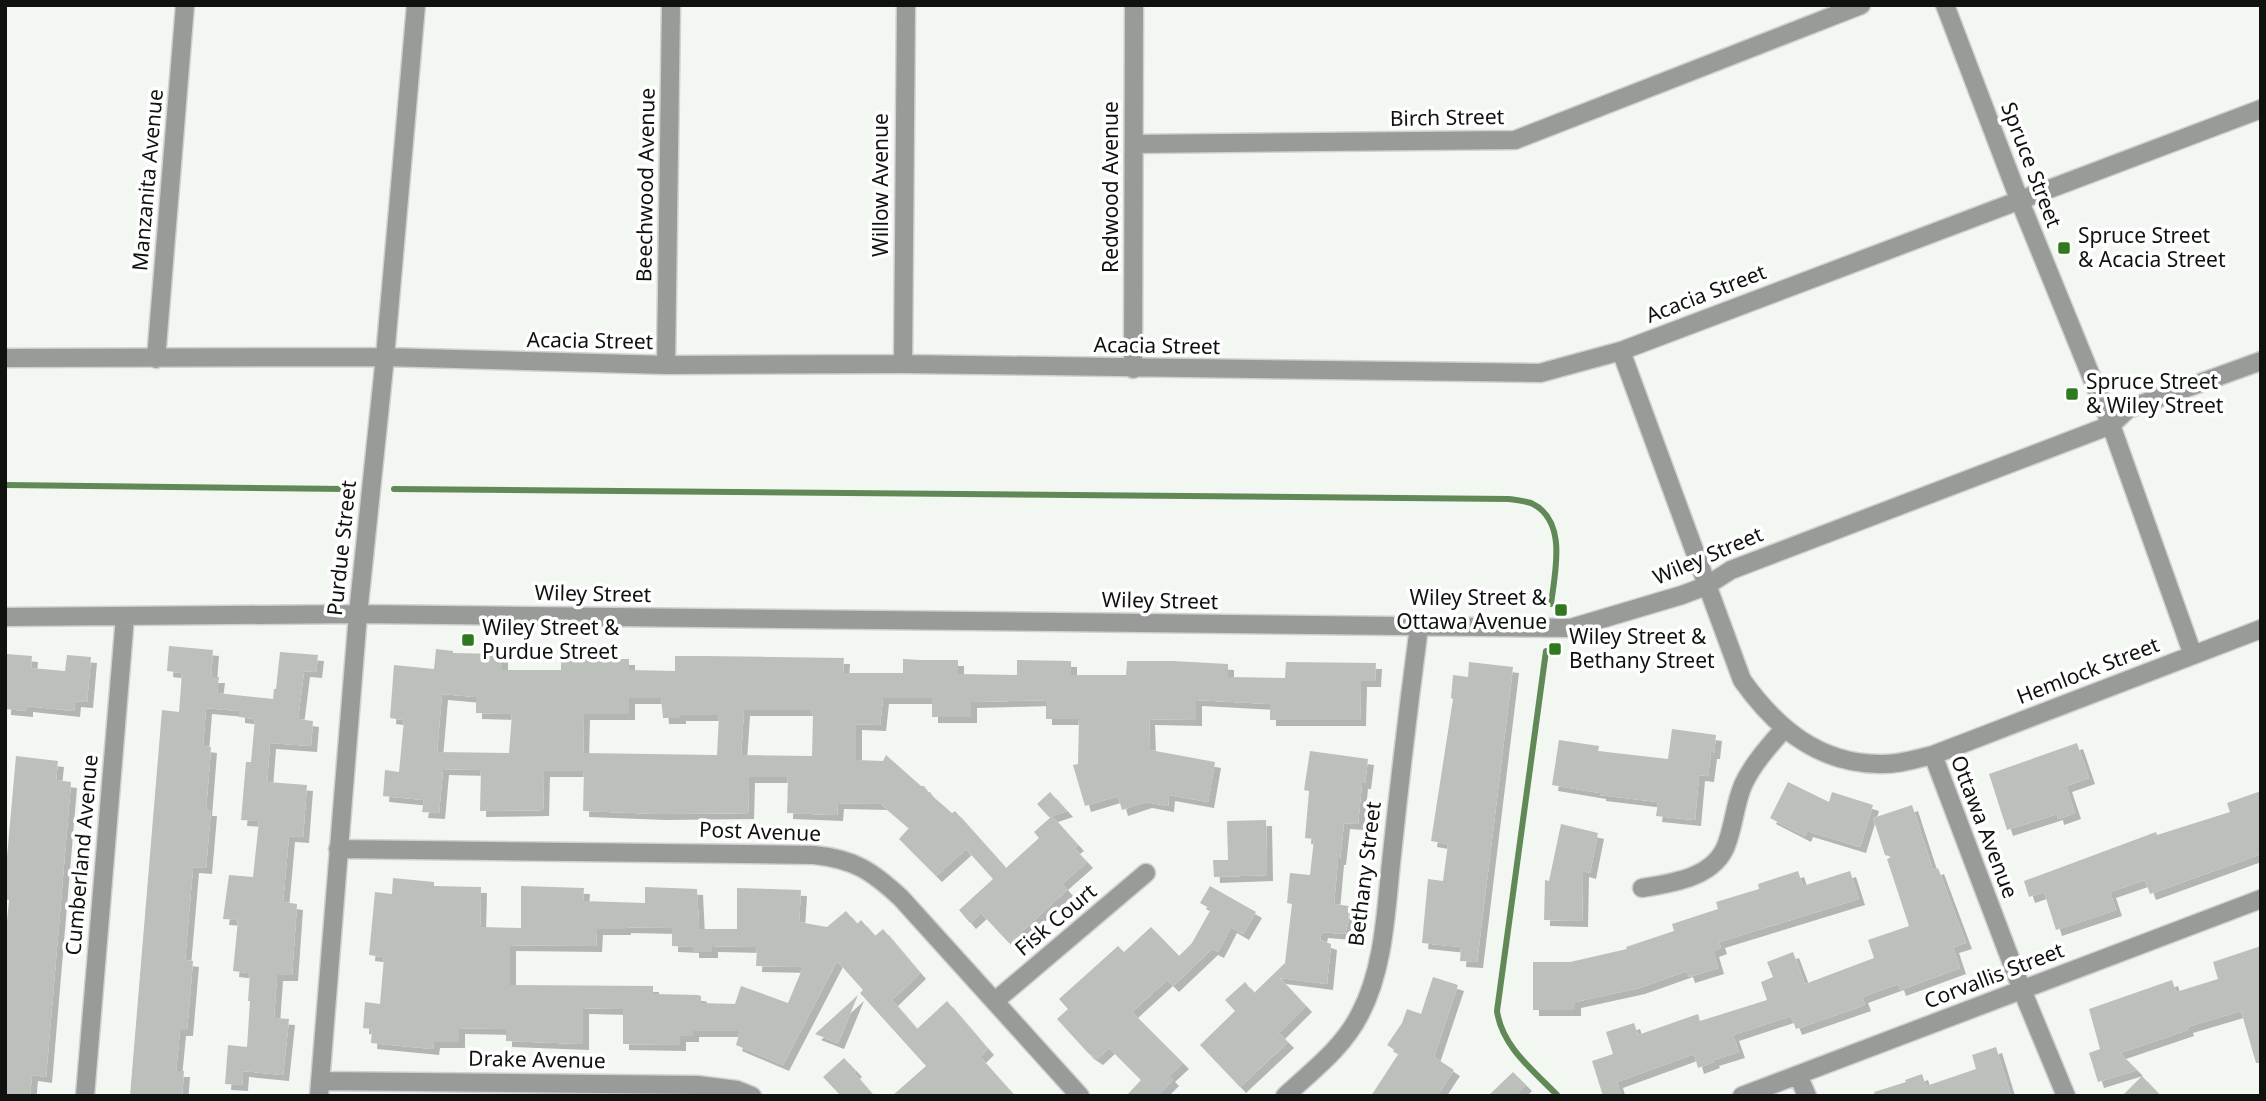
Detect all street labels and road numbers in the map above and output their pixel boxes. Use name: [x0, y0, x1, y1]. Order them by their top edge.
street label: Manzanita Avenue: [125, 88, 169, 272]
street label: Beechwood Avenue: [629, 88, 661, 282]
street label: Spruce Street: [1995, 98, 2069, 232]
street label: Redwood Avenue: [1096, 101, 1124, 273]
street label: Birch Street: [1390, 102, 1505, 132]
street label: Willow Avenue: [866, 113, 894, 257]
street label: Acacia Street: [1642, 257, 1770, 329]
street label: Acacia Street: [526, 325, 654, 355]
street label: Acacia Street: [1093, 330, 1221, 360]
street label: Purdue Street: [320, 479, 362, 617]
street label: Wiley Street: [1648, 519, 1767, 591]
street label: Wiley Street: [534, 578, 652, 608]
street label: Wiley Street: [1101, 585, 1219, 615]
street label: Hemlock Street: [2012, 630, 2163, 710]
street label: Ottawa Avenue: [1945, 751, 2025, 902]
street label: Cumberland Avenue: [58, 753, 104, 957]
street label: Bethany Street: [1341, 799, 1387, 948]
street label: Post Avenue: [698, 815, 822, 847]
street label: Fisk Court: [1009, 877, 1102, 962]
street label: Corvallis Street: [1920, 935, 2068, 1015]
street label: Drake Avenue: [468, 1044, 606, 1074]

